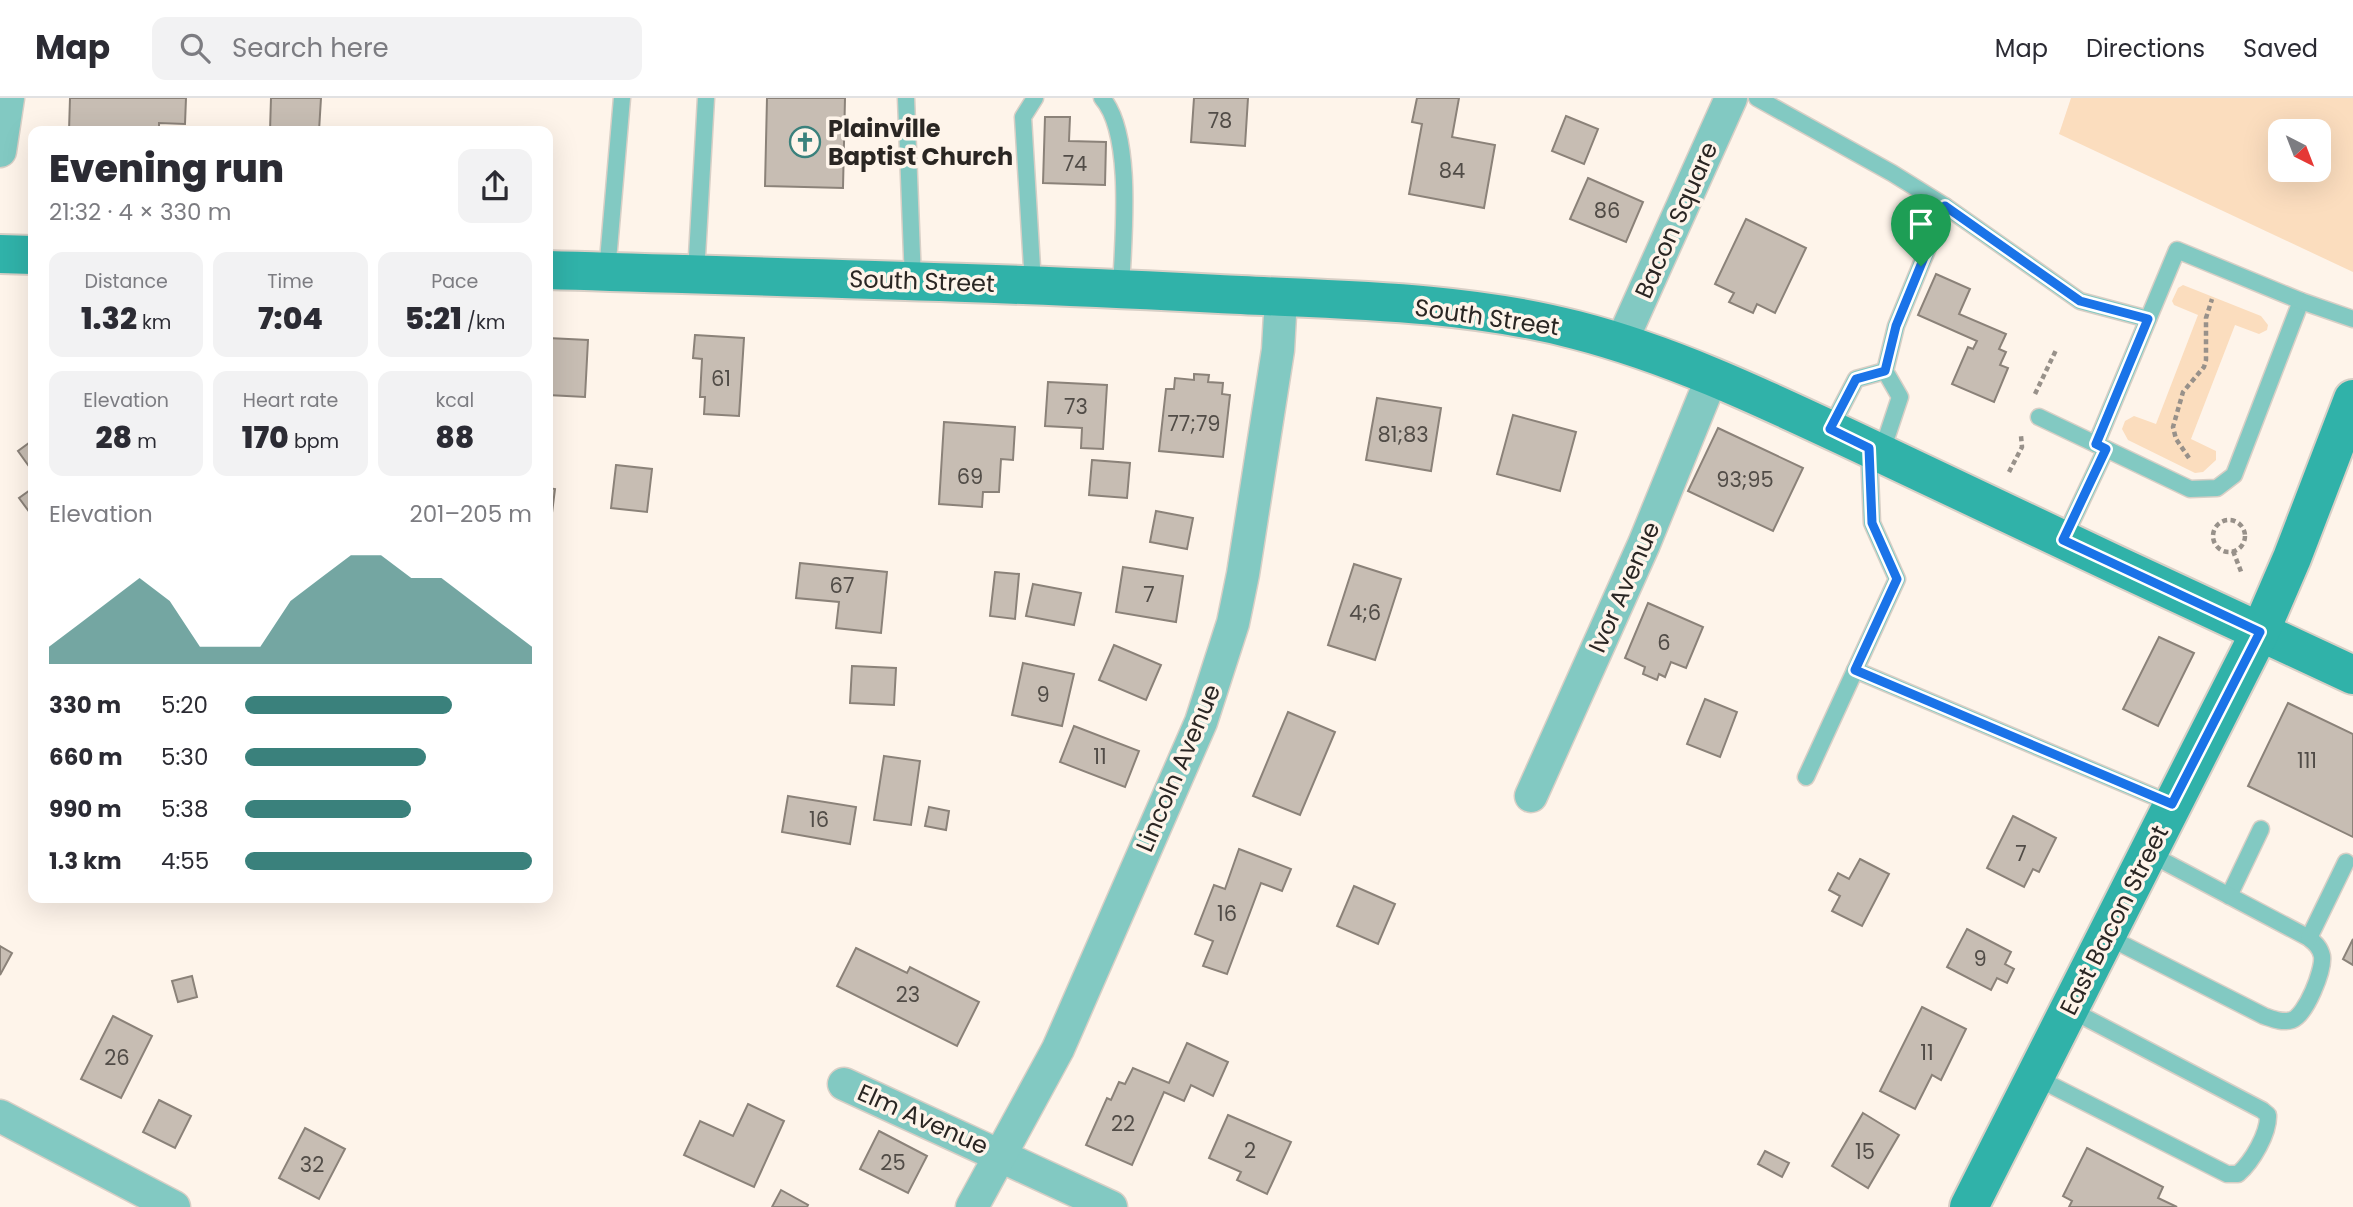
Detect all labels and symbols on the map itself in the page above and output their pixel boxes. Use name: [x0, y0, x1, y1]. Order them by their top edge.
house number: 78: [1208, 106, 1232, 135]
place label: Plainville Baptist Church: [828, 112, 1013, 173]
north arrow: [2268, 119, 2331, 182]
church icon: Plainville Baptist Church: [788, 125, 822, 159]
street label: Bacon Square: [1627, 136, 1725, 304]
house number: 74: [1063, 149, 1087, 178]
house number: 84: [1439, 156, 1465, 185]
pin: [1891, 194, 1951, 266]
house number: 86: [1594, 196, 1620, 225]
street label: South Street: [849, 262, 995, 300]
street label: South Street: [1413, 291, 1561, 343]
house number: 61: [711, 364, 731, 393]
house number: 73: [1064, 392, 1088, 421]
house number: 77;79: [1167, 409, 1221, 438]
house number: 81;83: [1377, 420, 1429, 449]
house number: 69: [957, 462, 983, 491]
house number: 93;95: [1716, 465, 1774, 494]
street label: Ivor Avenue: [1580, 516, 1668, 658]
house number: 67: [830, 571, 854, 600]
house number: 7: [1143, 580, 1155, 609]
house number: 4;6: [1349, 598, 1381, 627]
house number: 6: [1657, 628, 1671, 657]
street label: Lincoln Avenue: [1128, 679, 1228, 857]
house number: 9: [1036, 680, 1050, 709]
house number: 11: [1093, 742, 1107, 771]
house number: 111: [2297, 746, 2317, 775]
house number: 16: [809, 805, 829, 834]
street label: East Bacon Street: [2052, 819, 2176, 1021]
house number: 7: [2015, 839, 2027, 868]
house number: 16: [1217, 899, 1237, 928]
house number: 9: [1973, 944, 1987, 973]
house number: 23: [896, 980, 920, 1009]
house number: 11: [1920, 1038, 1934, 1067]
house number: 26: [104, 1043, 130, 1072]
street label: Elm Avenue: [853, 1076, 993, 1162]
house number: 22: [1111, 1109, 1135, 1138]
house number: 2: [1244, 1136, 1256, 1165]
house number: 15: [1855, 1137, 1875, 1166]
house number: 25: [880, 1148, 906, 1177]
house number: 32: [300, 1150, 324, 1179]

